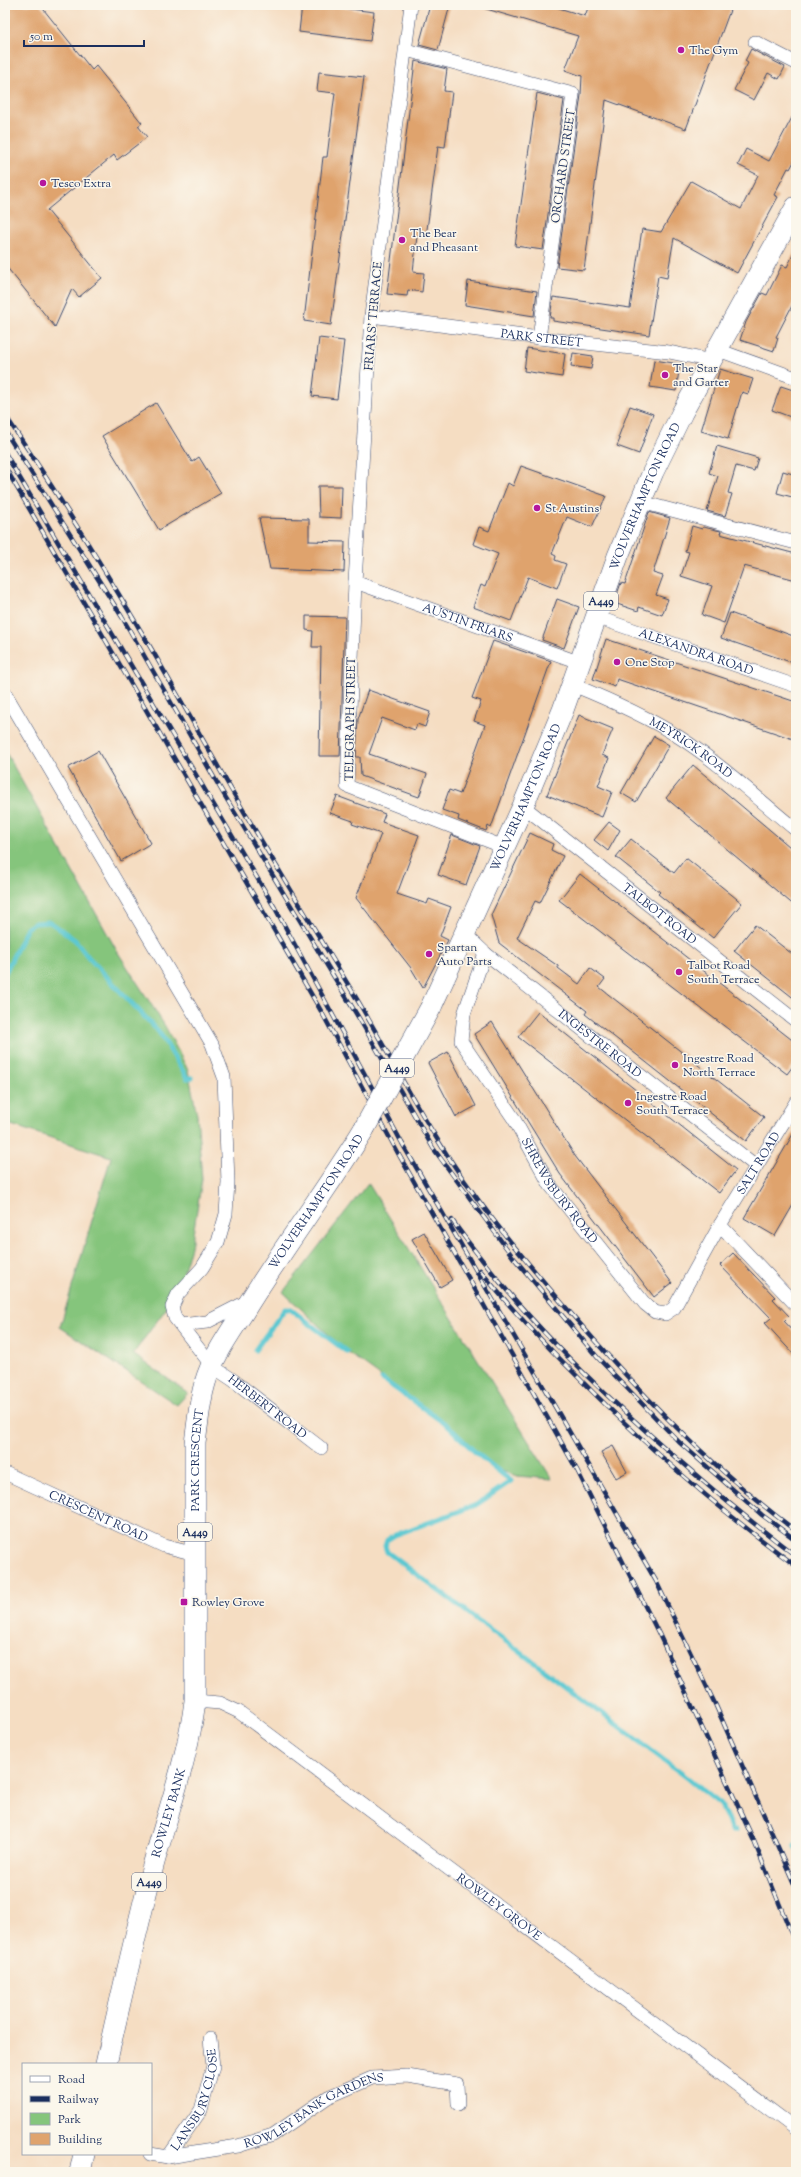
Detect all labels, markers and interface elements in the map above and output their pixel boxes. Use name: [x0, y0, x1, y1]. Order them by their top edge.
scale bar: [24, 22, 144, 48]
text: 50 m: [29, 28, 53, 46]
place label: The Gym: [689, 42, 738, 60]
marker: The Gym: [676, 45, 686, 55]
street label: ORCHARD STREET: [547, 107, 581, 224]
place label: Tesco Extra: [51, 175, 112, 193]
marker: Tesco Extra: [38, 178, 48, 188]
place label: The Bear and Pheasant: [410, 225, 478, 257]
marker: The Bear and Pheasant: [397, 235, 407, 245]
street label: FRIARS' TERRACE: [360, 260, 388, 371]
street label: PARK STREET: [499, 325, 584, 353]
place label: The Star and Garter: [673, 360, 729, 392]
marker: The Star and Garter: [660, 370, 670, 380]
street label: WOLVERHAMPTON ROAD: [606, 420, 686, 573]
place label: St Austins: [545, 500, 599, 518]
marker: St Austins: [532, 503, 542, 513]
road number: A449: [584, 592, 618, 610]
street label: AUSTIN FRIARS: [420, 599, 515, 648]
street label: ALEXANDRA ROAD: [636, 624, 756, 681]
place label: One Stop: [625, 654, 675, 672]
street label: TELEGRAPH STREET: [341, 656, 361, 781]
marker: One Stop: [612, 657, 622, 667]
street label: MEYRICK ROAD: [646, 713, 736, 783]
street label: WOLVERHAMPTON ROAD: [486, 721, 566, 875]
street label: TALBOT ROAD: [618, 879, 700, 949]
place label: Spartan Auto Parts: [437, 939, 492, 971]
marker: Spartan Auto Parts: [424, 949, 434, 959]
place label: Talbot Road South Terrace: [687, 957, 760, 989]
marker: Talbot Road South Terrace: [674, 967, 684, 977]
street label: INGESTRE ROAD: [554, 1006, 645, 1083]
place label: Ingestre Road North Terrace: [683, 1050, 756, 1082]
road number: A449: [380, 1059, 414, 1077]
marker: Ingestre Road North Terrace: [670, 1060, 680, 1070]
place label: Ingestre Road South Terrace: [636, 1088, 709, 1120]
marker: Ingestre Road South Terrace: [623, 1098, 633, 1108]
street label: SALT ROAD: [733, 1129, 785, 1198]
street label: WOLVERHAMPTON ROAD: [265, 1131, 369, 1273]
street label: SHREWSBURY ROAD: [516, 1135, 602, 1248]
street label: HERBERT ROAD: [223, 1371, 310, 1444]
street label: PARK CRESCENT: [187, 1407, 209, 1511]
street label: CRESCENT ROAD: [46, 1486, 151, 1547]
road number: A449: [178, 1523, 212, 1541]
place label: Rowley Grove: [192, 1594, 265, 1612]
marker: Rowley Grove: [179, 1597, 189, 1607]
street label: ROWLEY BANK: [148, 1766, 191, 1860]
street label: ROWLEY GROVE: [452, 1870, 545, 1946]
road number: A449: [132, 1873, 166, 1891]
street label: LANSBURY CLOSE: [167, 2047, 223, 2155]
legend: [22, 2063, 152, 2155]
street label: ROWLEY BANK GARDENS: [242, 2069, 384, 2154]
text: Road: [58, 2071, 85, 2089]
text: Railway: [58, 2091, 99, 2109]
text: Park: [58, 2111, 81, 2129]
text: Building: [58, 2131, 102, 2149]

